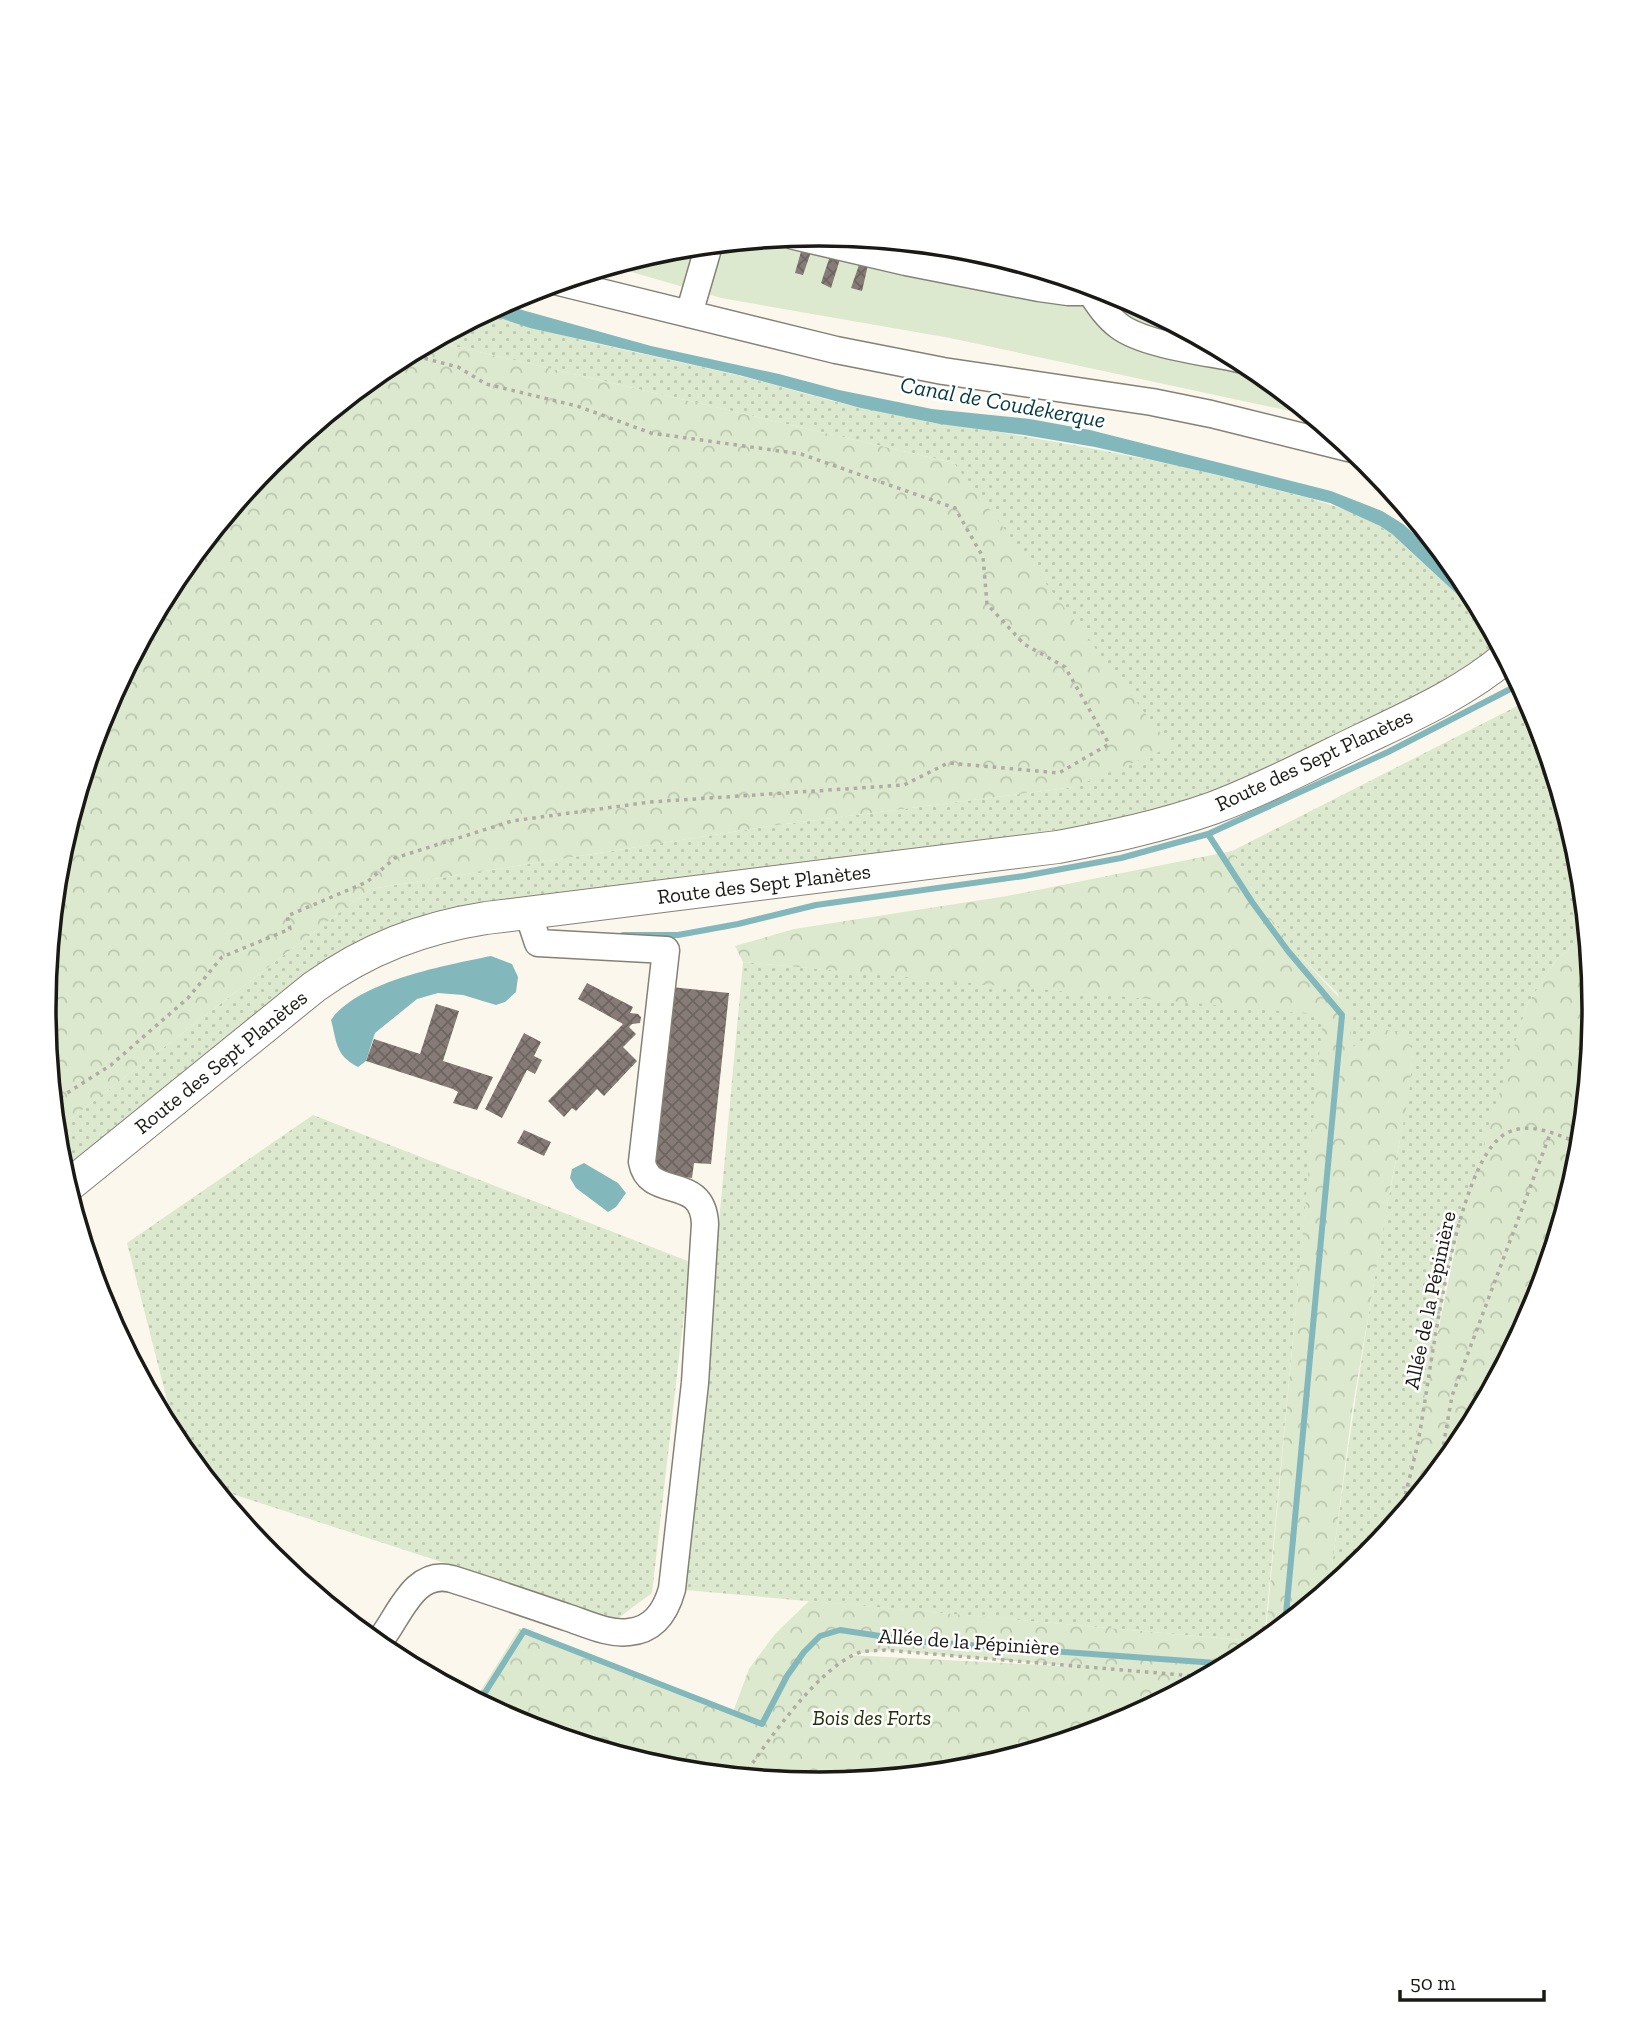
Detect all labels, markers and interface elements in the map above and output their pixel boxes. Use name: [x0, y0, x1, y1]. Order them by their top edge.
water label: Canal de Coudekerque: [898, 370, 1108, 434]
street label: Route des Sept Planètes: [1211, 703, 1416, 816]
street label: Route des Sept Planètes: [656, 858, 872, 909]
street label: Route des Sept Planètes: [129, 984, 312, 1139]
street label: Allée de la Pépinière: [1398, 1209, 1461, 1391]
street label: Allée de la Pépinière: [878, 1623, 1060, 1660]
park label: Bois des Forts: [813, 1705, 931, 1730]
scale bar: [1400, 1958, 1544, 2002]
text: 50 m: [1410, 1970, 1456, 1995]

